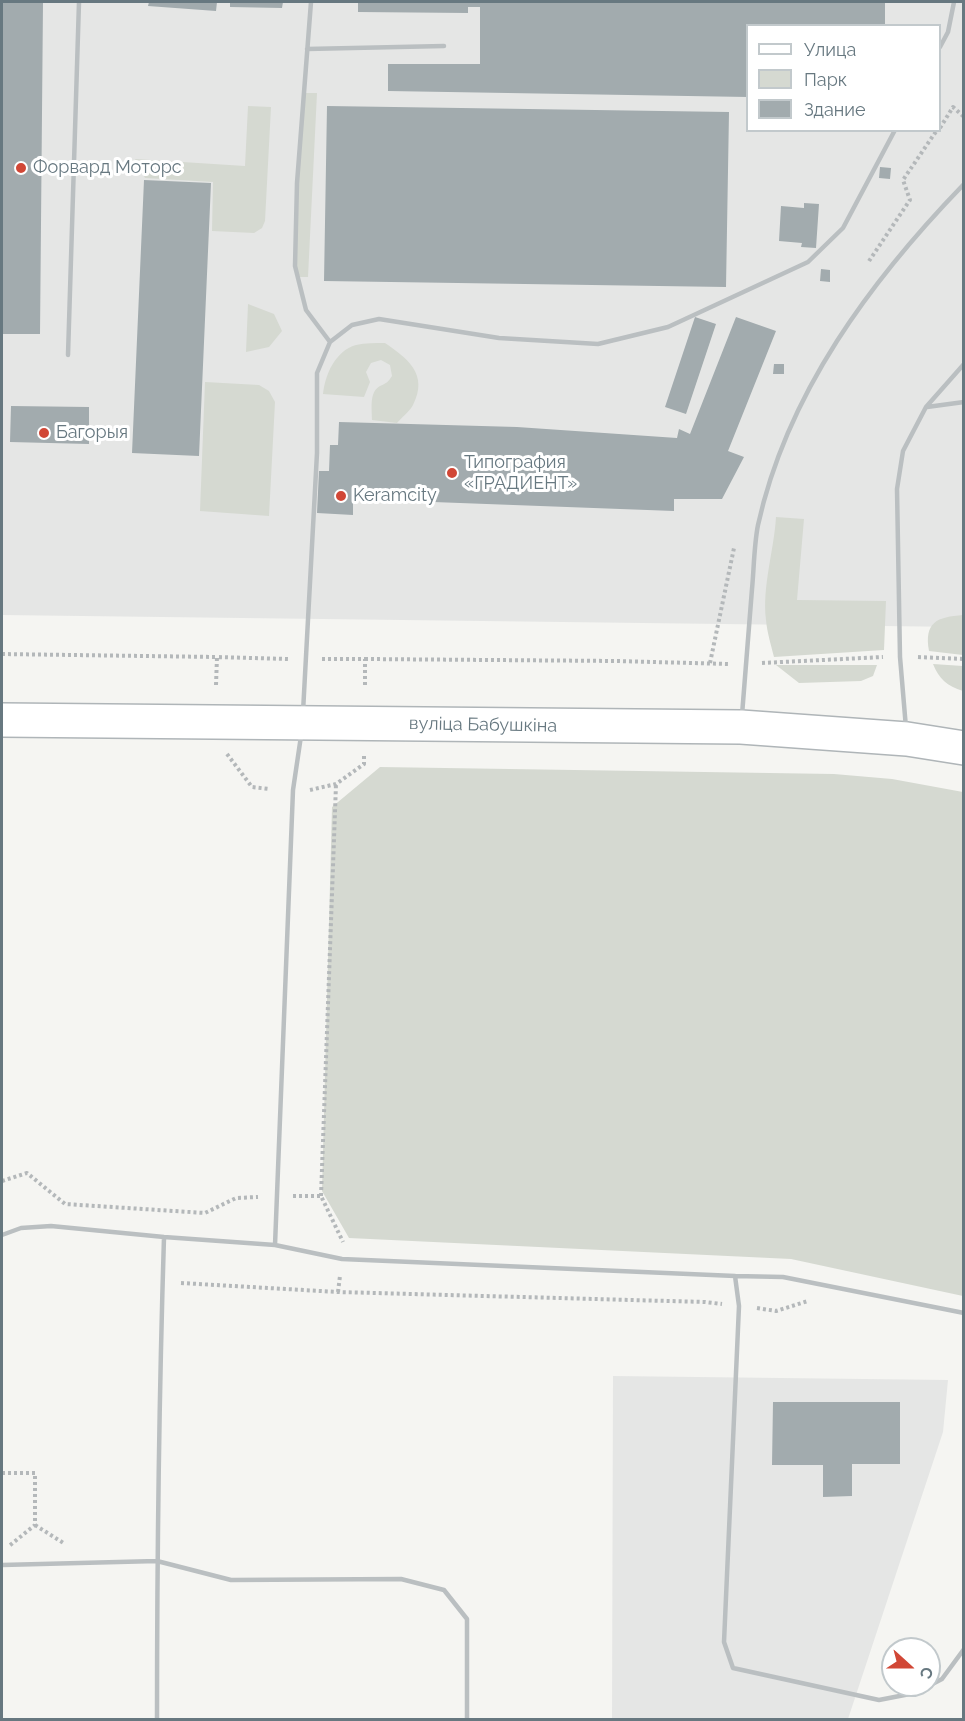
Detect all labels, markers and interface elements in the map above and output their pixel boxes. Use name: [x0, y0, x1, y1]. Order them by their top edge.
legend: [746, 24, 941, 132]
text: Улица: [804, 39, 856, 60]
text: Парк: [804, 69, 847, 90]
text: Здание: [804, 99, 866, 120]
place label: Форвард Моторс: [33, 157, 182, 179]
marker: Форвард Моторс: [14, 161, 28, 175]
place label: Багорыя: [56, 422, 128, 444]
marker: Багорыя: [37, 426, 51, 440]
place label: Типография «ГРАДИЕНТ»: [464, 452, 577, 494]
marker: Типография «ГРАДИЕНТ»: [445, 466, 459, 480]
place label: Keramcity: [353, 485, 437, 507]
marker: Keramcity: [334, 489, 348, 503]
street label: вуліца Бабушкіна: [409, 713, 557, 737]
north arrow: [881, 1637, 941, 1697]
text: С: [916, 1664, 937, 1681]

